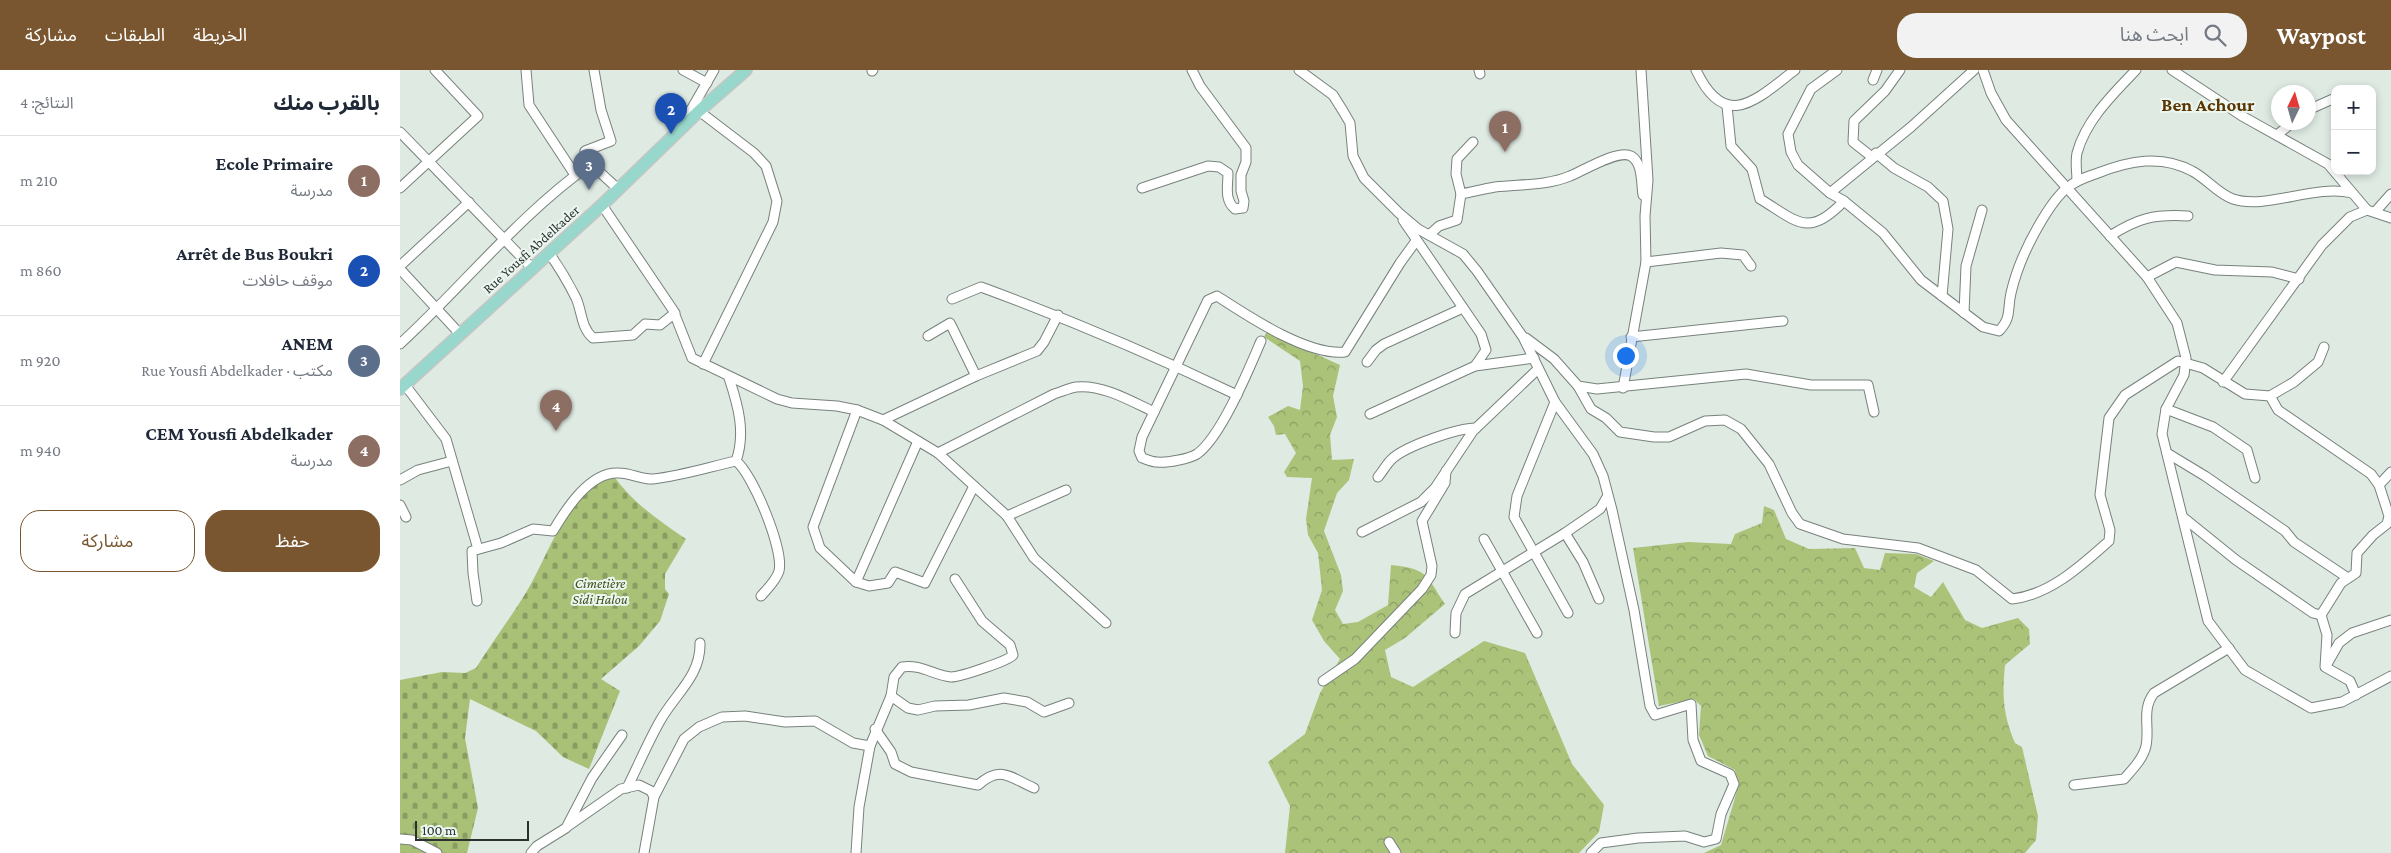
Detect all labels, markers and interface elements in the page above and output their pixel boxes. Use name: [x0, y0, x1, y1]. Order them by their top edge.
search box: [1897, 13, 2247, 58]
icon: search: [2201, 21, 2229, 49]
text: Waypost: [2277, 22, 2366, 49]
text: ابحث هنا: [2120, 24, 2189, 45]
text: مشاركة: [25, 25, 77, 45]
text: الطبقات: [105, 25, 165, 45]
text: الخريطة: [193, 25, 247, 45]
north arrow: [2271, 85, 2316, 130]
map controls: [2331, 85, 2376, 175]
button: +: [2331, 85, 2376, 130]
text: بالقرب منك: [274, 91, 380, 115]
pin: 2: [655, 93, 687, 134]
text: النتائج: 4: [20, 94, 74, 111]
district label: Ben Achour: [2161, 94, 2255, 115]
pin: 1: [1489, 111, 1521, 152]
button: −: [2331, 130, 2376, 175]
pin: 3: [573, 149, 605, 190]
text: Ecole Primaire: [215, 153, 333, 174]
text: 210 m: [20, 172, 58, 189]
text: 1: [361, 172, 367, 189]
text: مدرسة: [290, 182, 333, 199]
street label: Rue Yousfi Abdelkader: [480, 202, 582, 296]
text: Arrêt de Bus Boukri: [176, 243, 333, 264]
text: 860 m: [20, 262, 62, 279]
text: 2: [360, 262, 368, 279]
text: موقف حافلات: [243, 272, 333, 289]
text: ANEM: [281, 333, 333, 354]
your location: [1613, 343, 1639, 369]
text: 920 m: [20, 352, 60, 369]
text: 3: [360, 352, 368, 369]
text: مكتب · Rue Yousfi Abdelkader: [141, 362, 333, 379]
pin: 4: [540, 390, 572, 431]
text: CEM Yousfi Abdelkader: [145, 423, 333, 444]
text: 940 m: [20, 442, 61, 459]
text: 4: [360, 442, 368, 459]
text: مدرسة: [290, 452, 333, 469]
button: مشاركة: [20, 510, 195, 572]
button: حفظ: [205, 510, 380, 572]
park label: Cimetière Sidi Halou: [572, 575, 628, 607]
scale bar: [415, 818, 529, 841]
text: 100 m: [422, 822, 456, 838]

